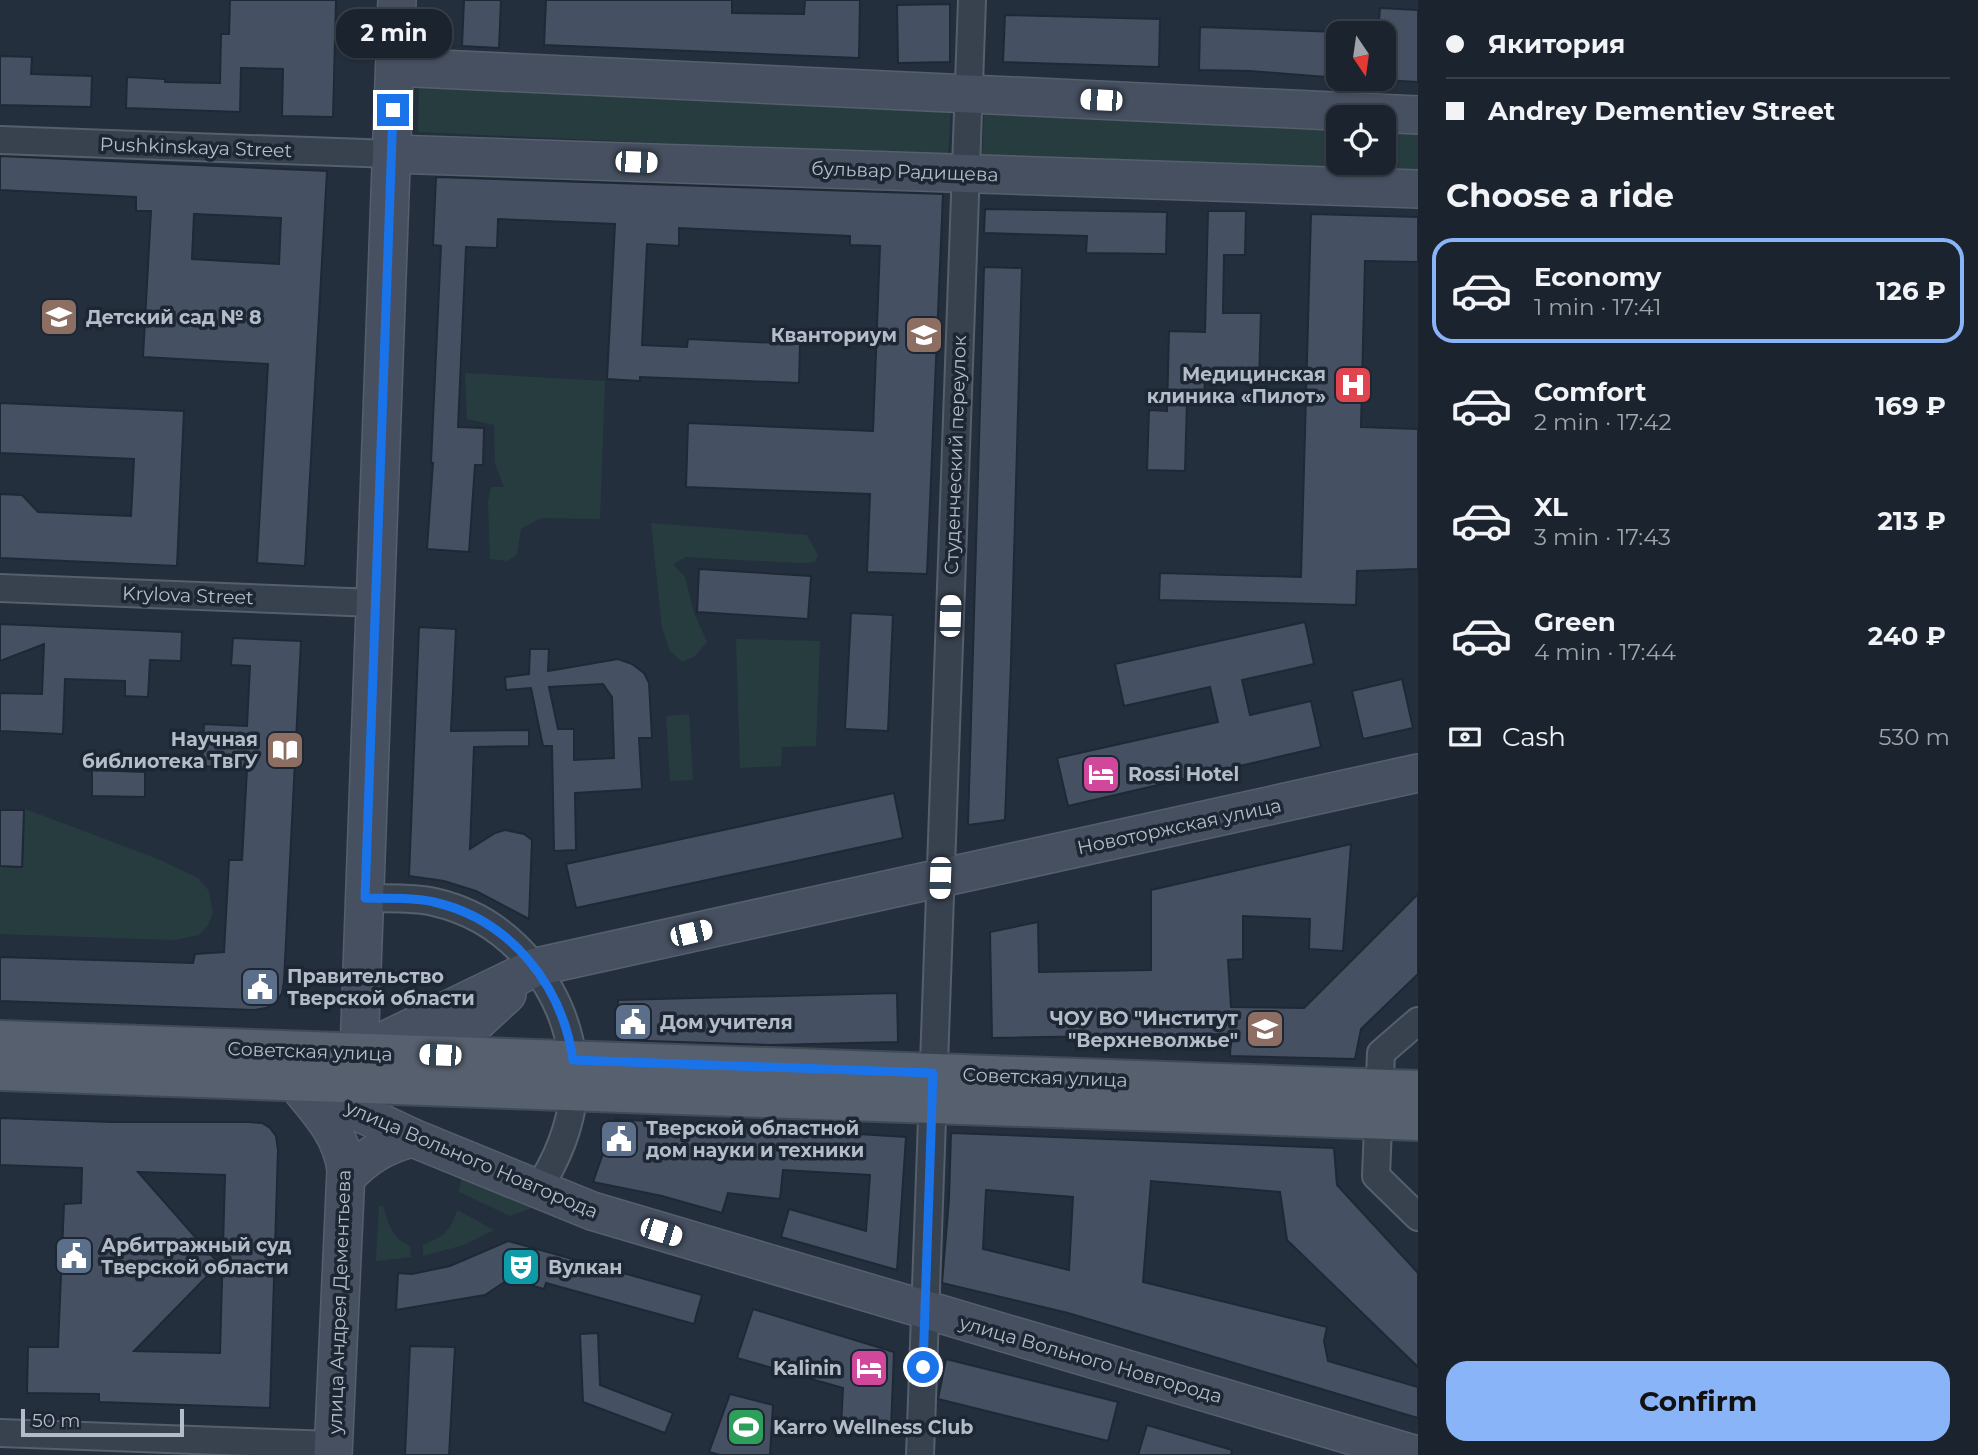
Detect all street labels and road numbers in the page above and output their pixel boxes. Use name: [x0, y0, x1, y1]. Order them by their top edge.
street label: Pushkinskaya Street: [99, 133, 293, 162]
street label: бульвар Радищева: [811, 157, 999, 186]
street label: Студенческий переулок: [940, 335, 971, 575]
street label: Krylova Street: [122, 582, 254, 609]
street label: Новоторжская улица: [1075, 794, 1283, 859]
street label: Советская улица: [227, 1037, 393, 1066]
street label: Советская улица: [962, 1063, 1128, 1092]
street label: улица Вольного Новгорода: [341, 1095, 602, 1223]
street label: улица Андрея Дементьева: [323, 1169, 356, 1436]
street label: улица Вольного Новгорода: [956, 1311, 1225, 1408]

